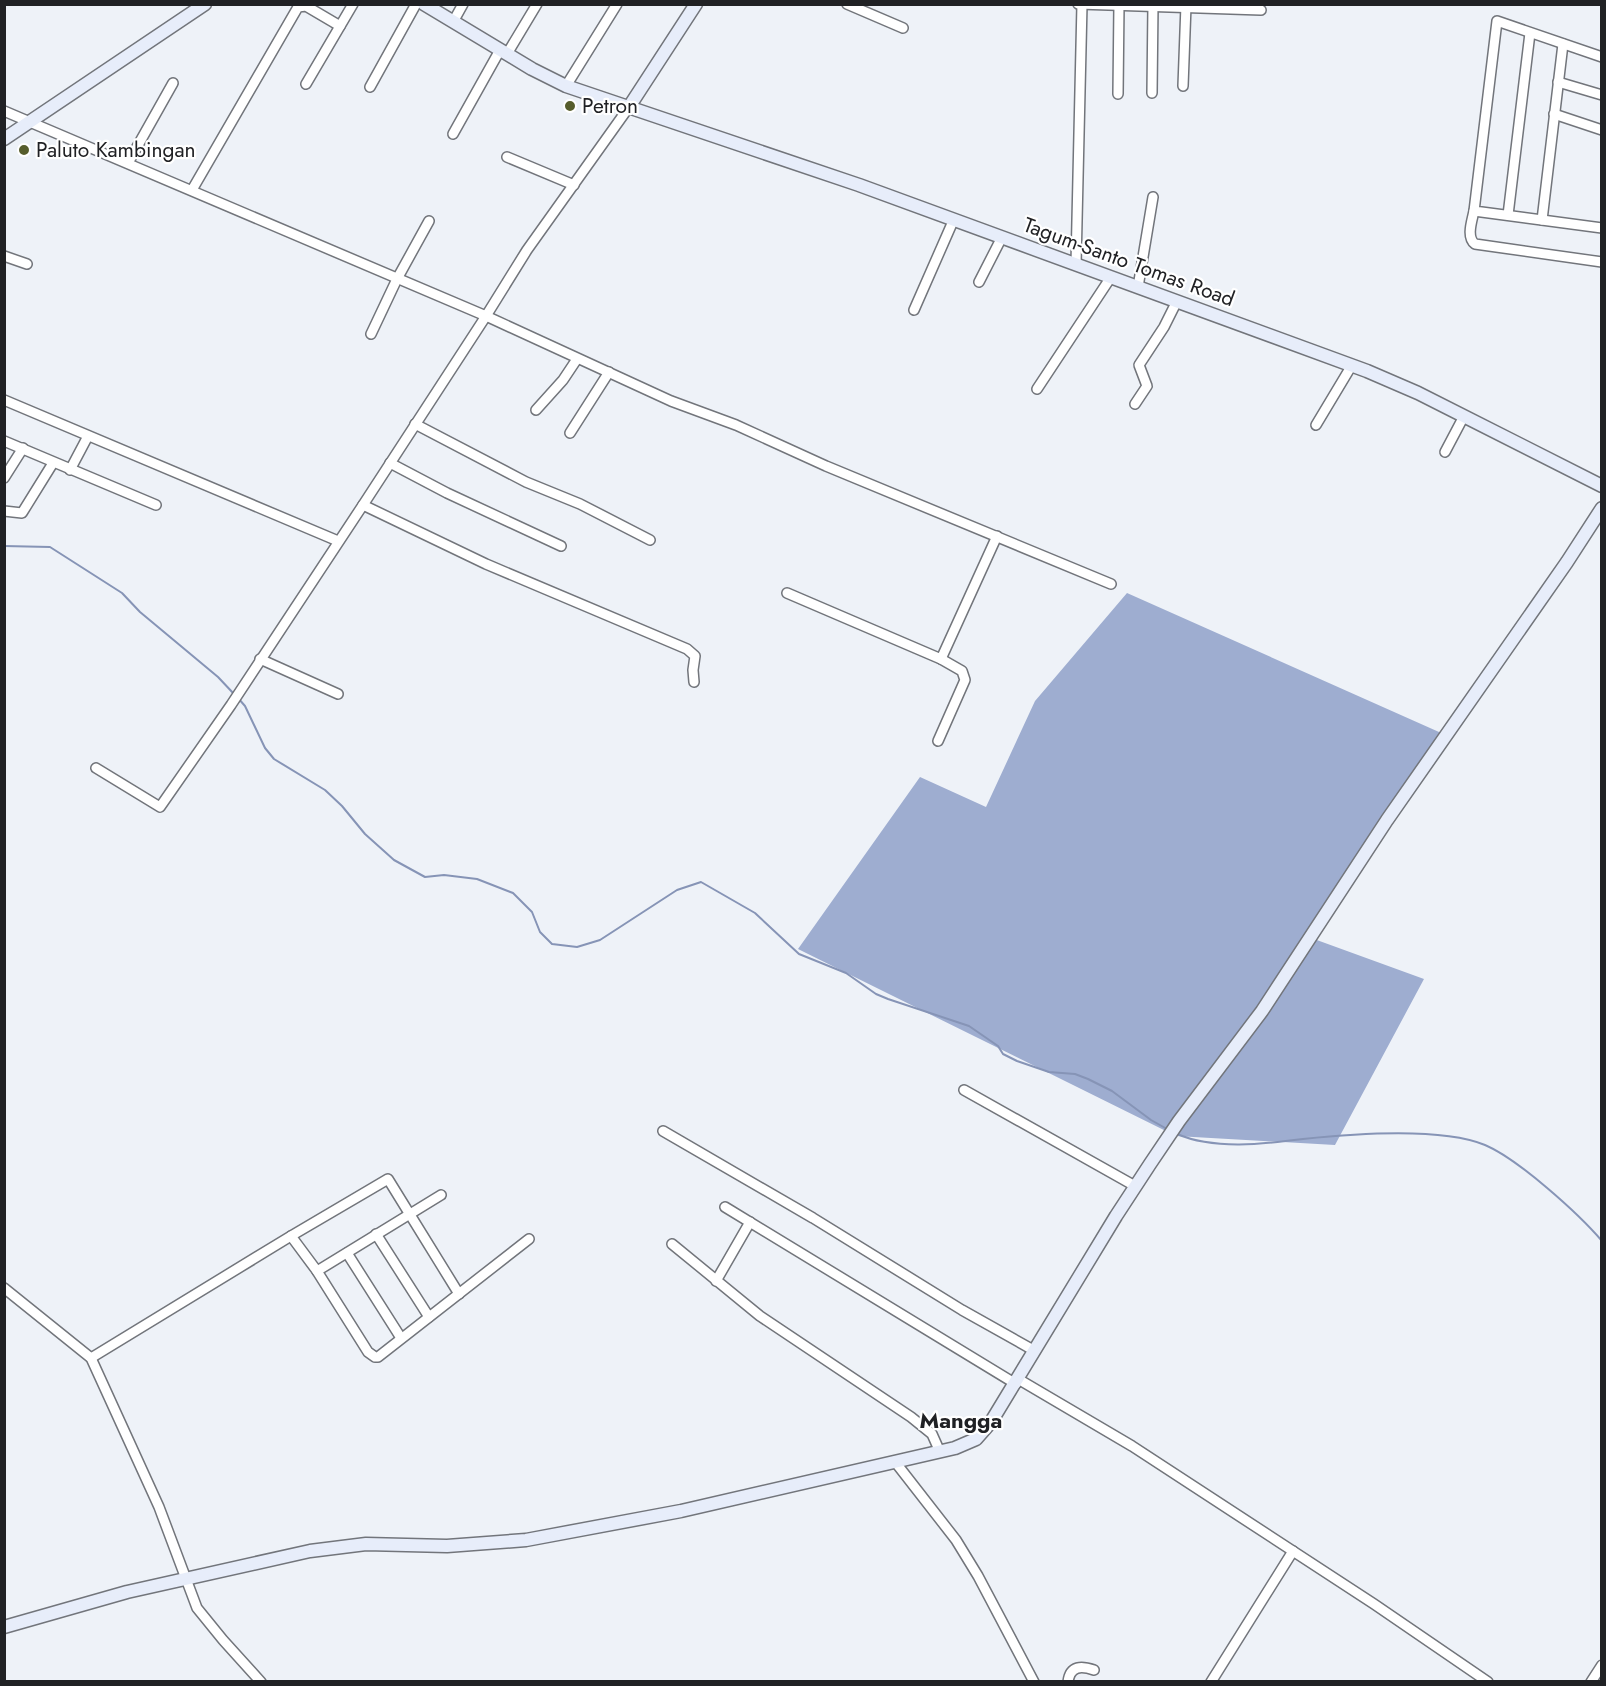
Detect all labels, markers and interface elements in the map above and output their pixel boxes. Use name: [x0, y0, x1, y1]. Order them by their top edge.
place label: Petron: [582, 91, 638, 121]
marker: Petron: [563, 99, 577, 113]
place label: Paluto Kambingan: [36, 135, 196, 165]
marker: Paluto Kambingan: [17, 143, 31, 157]
street label: Tagum-Santo Tomas Road: [1019, 210, 1239, 314]
district label: Mangga: [920, 1404, 1002, 1436]

